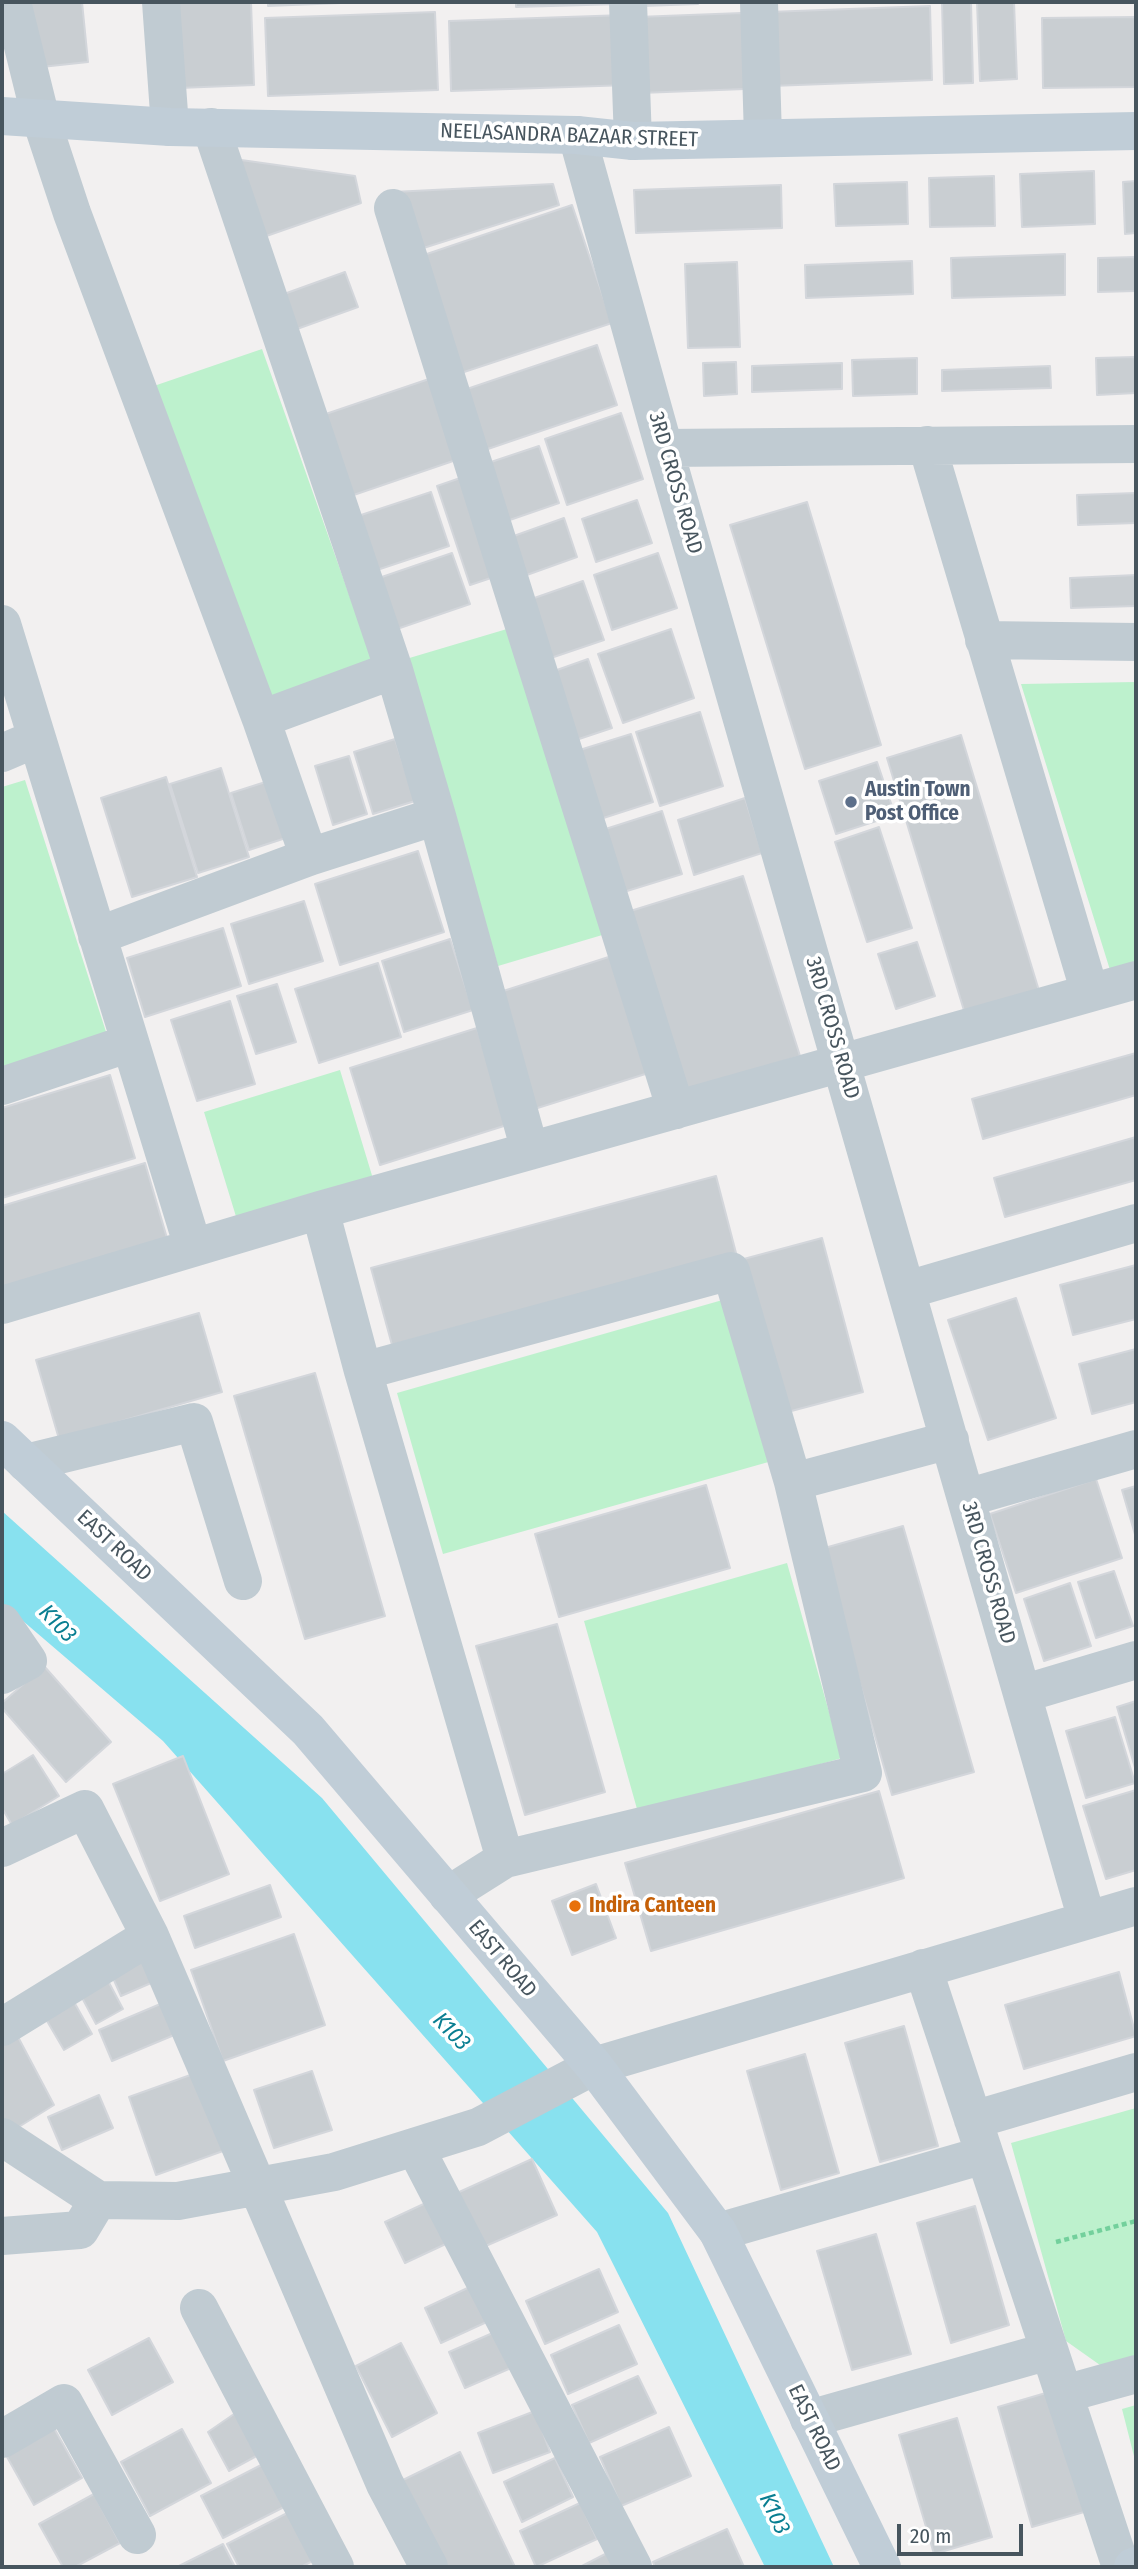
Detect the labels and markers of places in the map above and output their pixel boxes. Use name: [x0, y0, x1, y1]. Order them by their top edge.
place label: Austin Town Post Office: [865, 777, 970, 827]
marker: Austin Town Post Office: [843, 794, 859, 810]
place label: Indira Canteen: [589, 1893, 716, 1919]
marker: Indira Canteen: [567, 1898, 583, 1914]

